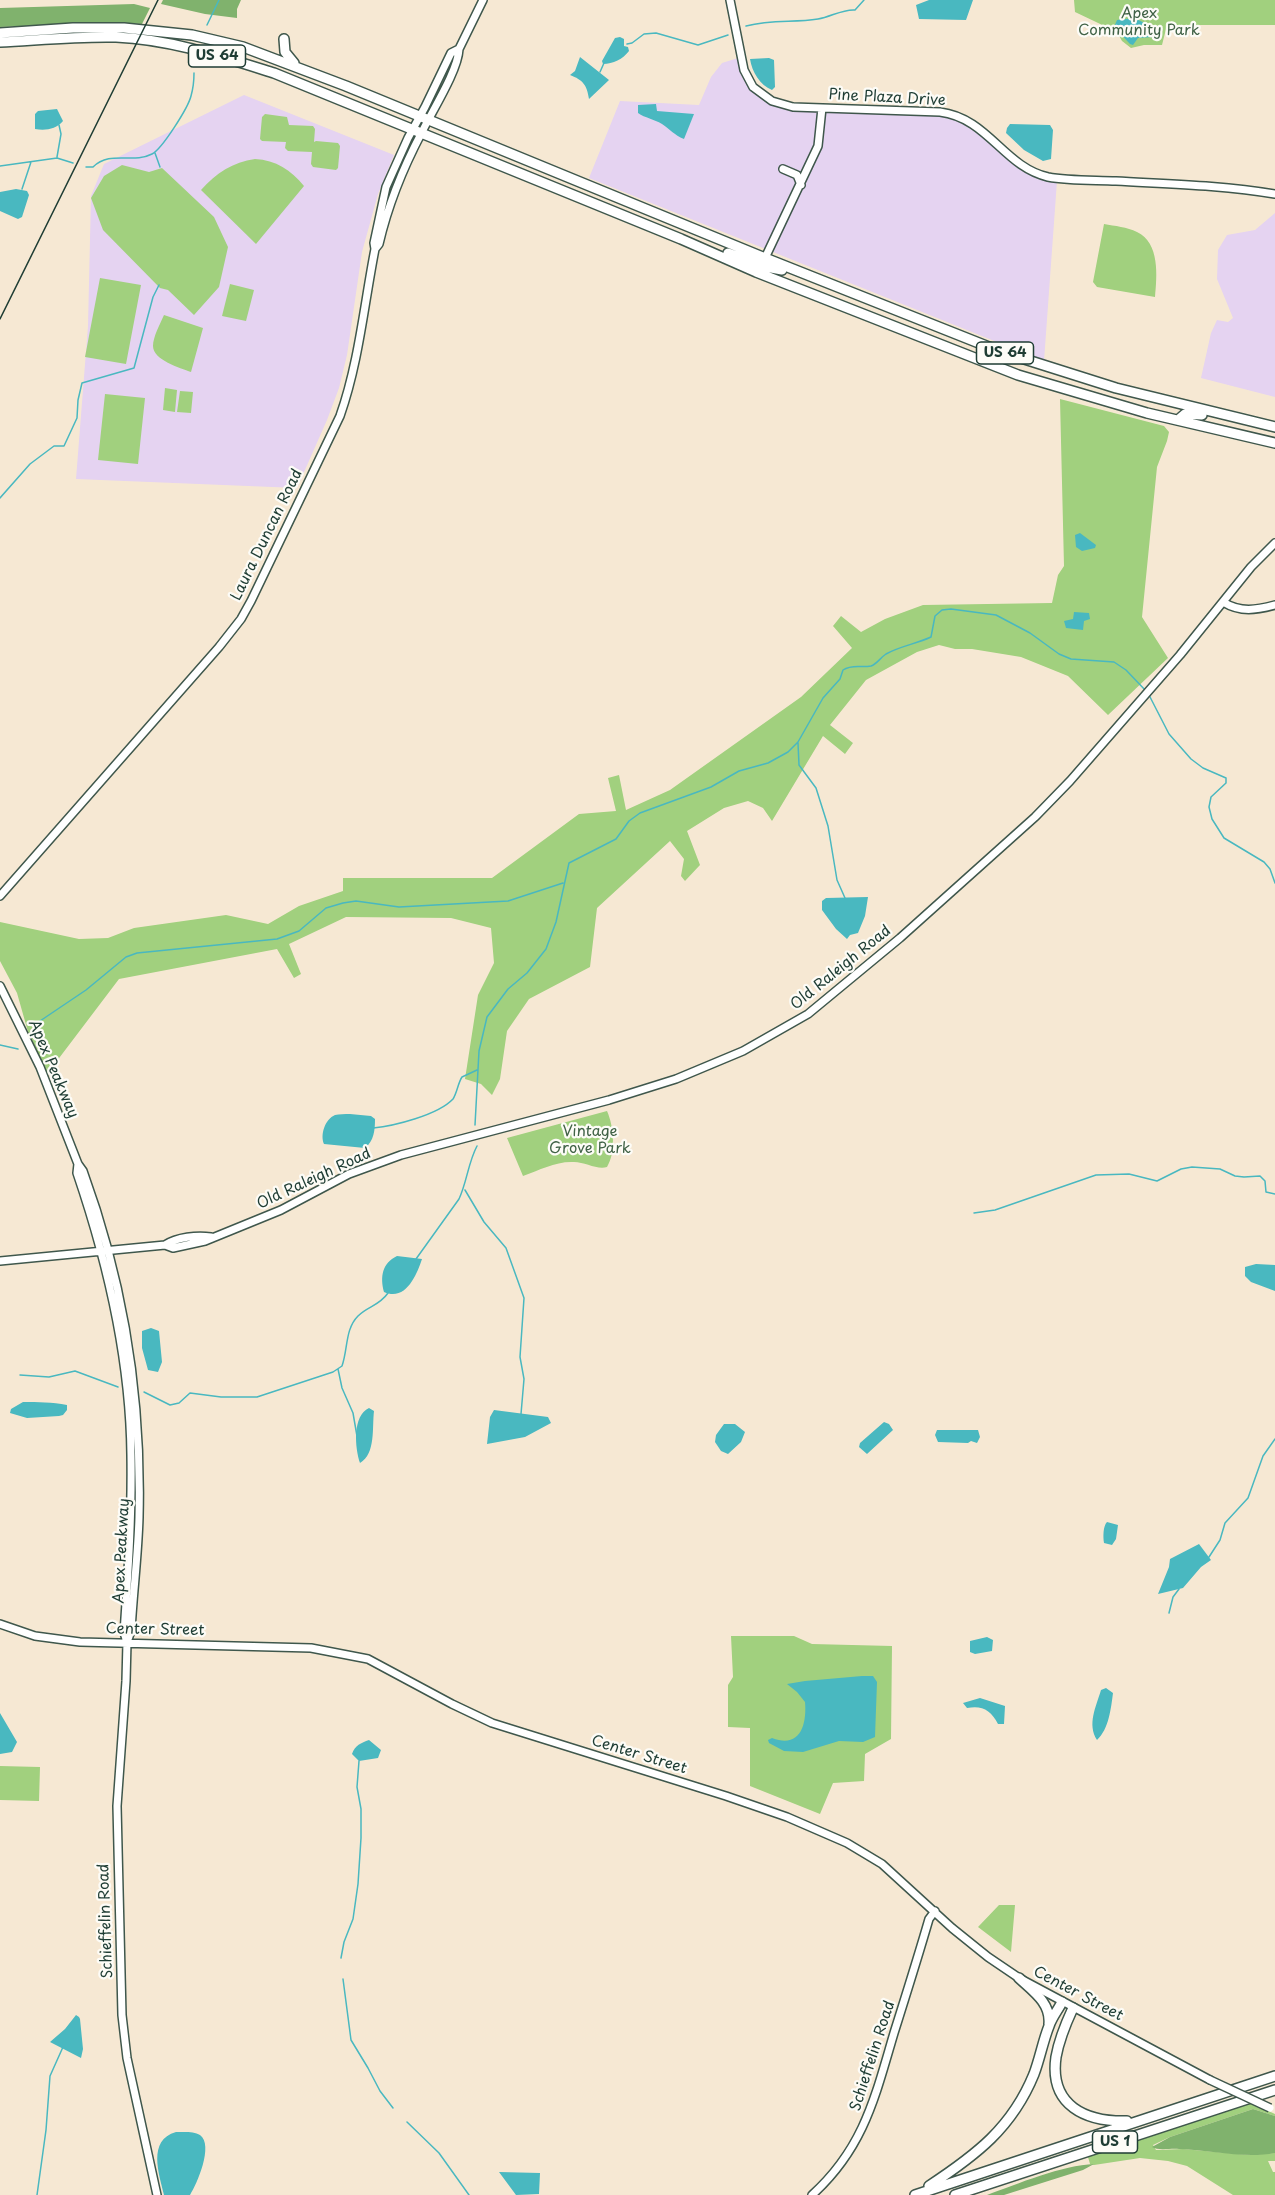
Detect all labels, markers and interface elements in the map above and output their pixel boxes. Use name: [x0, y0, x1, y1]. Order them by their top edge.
park label: Apex Community Park: [1078, 5, 1200, 40]
road number: US 64: [188, 45, 246, 67]
street label: Pine Plaza Drive: [828, 86, 946, 110]
road number: US 64: [976, 342, 1034, 364]
street label: Laura Duncan Road: [227, 466, 307, 604]
street label: Old Raleigh Road: [787, 922, 895, 1014]
street label: Apex Peakway: [24, 1017, 82, 1121]
park label: Vintage Grove Park: [549, 1123, 631, 1158]
street label: Old Raleigh Road: [254, 1145, 374, 1213]
street label: Apex Peakway: [110, 1498, 134, 1604]
street label: Center Street: [105, 1620, 205, 1640]
street label: Center Street: [589, 1732, 689, 1778]
street label: Schieffelin Road: [95, 1863, 117, 1979]
street label: Center Street: [1030, 1963, 1126, 2025]
street label: Schieffelin Road: [847, 1999, 899, 2113]
road number: US 1: [1092, 2131, 1138, 2153]

